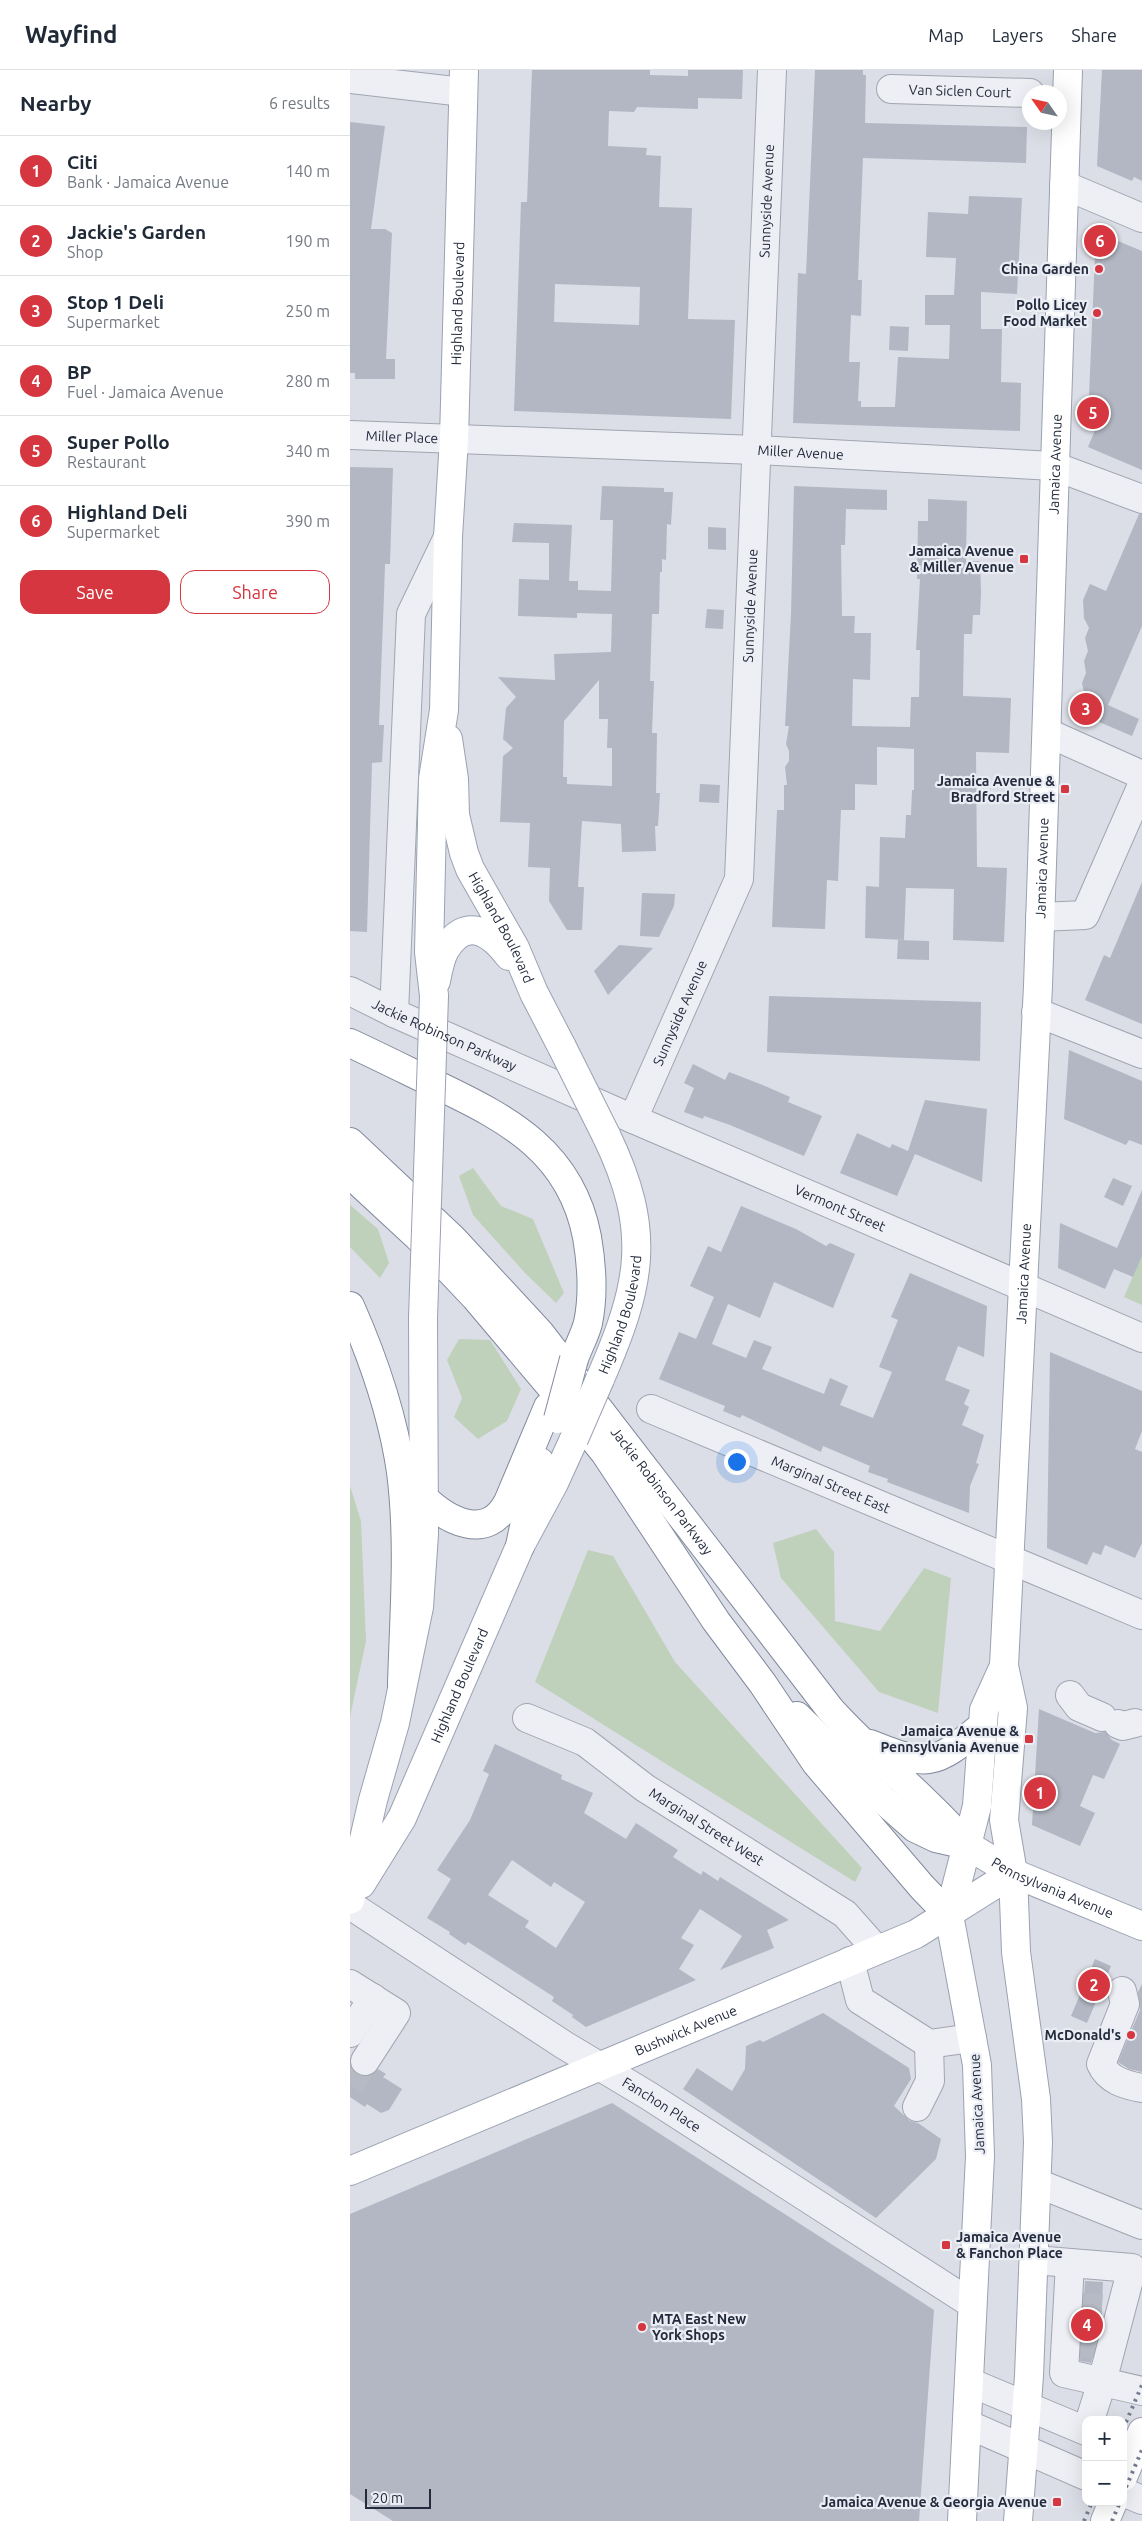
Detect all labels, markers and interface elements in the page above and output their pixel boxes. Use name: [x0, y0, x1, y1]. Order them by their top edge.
text: Wayfind: [25, 21, 117, 48]
text: Map: [928, 25, 964, 45]
text: Layers: [992, 25, 1043, 45]
text: Share: [1071, 25, 1117, 45]
street label: Van Siclen Court: [908, 82, 1012, 100]
north arrow: [1022, 85, 1067, 130]
text: Nearby: [20, 91, 91, 115]
text: 6 results: [269, 94, 330, 112]
street label: Sunnyside Avenue: [756, 144, 777, 258]
text: Citi: [67, 151, 98, 173]
text: 1: [31, 162, 41, 180]
text: 140 m: [285, 162, 330, 180]
text: Bank · Jamaica Avenue: [67, 173, 229, 191]
text: Jackie's Garden: [67, 221, 206, 243]
pin: 6: [1084, 222, 1116, 260]
text: 2: [31, 232, 41, 250]
text: 190 m: [285, 232, 330, 250]
street label: Highland Boulevard: [448, 241, 467, 365]
text: Shop: [67, 243, 103, 261]
place label: China Garden: [1001, 261, 1089, 277]
marker: China Garden: [1093, 263, 1105, 275]
text: Stop 1 Deli: [67, 291, 164, 313]
place label: Pollo Licey Food Market: [1003, 297, 1088, 329]
text: 3: [31, 302, 41, 320]
text: 250 m: [285, 302, 330, 320]
marker: Pollo Licey Food Market: [1091, 307, 1103, 319]
text: Supermarket: [67, 313, 160, 331]
text: BP: [67, 361, 92, 383]
text: 4: [31, 372, 41, 390]
text: 280 m: [285, 372, 330, 390]
text: Fuel · Jamaica Avenue: [67, 383, 224, 401]
pin: 5: [1077, 394, 1109, 432]
street label: Jamaica Avenue: [1045, 414, 1065, 515]
street label: Miller Place: [365, 428, 439, 446]
text: Super Pollo: [67, 431, 170, 453]
text: 5: [31, 442, 41, 460]
text: 340 m: [285, 442, 330, 460]
street label: Miller Avenue: [757, 442, 844, 463]
text: Restaurant: [67, 453, 146, 471]
text: Highland Deli: [67, 501, 188, 523]
text: 6: [31, 512, 41, 530]
text: 390 m: [285, 512, 330, 530]
text: Supermarket: [67, 523, 160, 541]
place label: Jamaica Avenue & Miller Avenue: [909, 543, 1014, 575]
street label: Sunnyside Avenue: [740, 548, 760, 663]
marker: Jamaica Avenue & Miller Avenue: [1018, 553, 1030, 565]
button: Save: [20, 570, 170, 614]
button: Share: [180, 570, 330, 614]
pin: 3: [1070, 690, 1102, 728]
place label: Jamaica Avenue & Bradford Street: [937, 773, 1055, 805]
marker: Jamaica Avenue & Bradford Street: [1059, 783, 1071, 795]
street label: Jamaica Avenue: [1032, 817, 1052, 919]
street label: Highland Boulevard: [465, 869, 537, 985]
street label: Sunnyside Avenue: [650, 958, 710, 1068]
street label: Jackie Robinson Parkway: [369, 995, 519, 1074]
street label: Vermont Street: [792, 1181, 888, 1235]
street label: Jamaica Avenue: [1013, 1223, 1034, 1324]
street label: Highland Boulevard: [595, 1255, 644, 1376]
street label: Jackie Robinson Parkway: [608, 1424, 716, 1558]
your location: [724, 1449, 750, 1475]
street label: Marginal Street East: [769, 1452, 893, 1517]
street label: Highland Boulevard: [427, 1626, 491, 1745]
place label: Jamaica Avenue & Pennsylvania Avenue: [880, 1723, 1019, 1755]
marker: Jamaica Avenue & Pennsylvania Avenue: [1023, 1733, 1035, 1745]
pin: 1: [1024, 1774, 1056, 1812]
street label: Marginal Street West: [646, 1785, 767, 1869]
street label: Pennsylvania Avenue: [989, 1854, 1116, 1921]
pin: 2: [1078, 1966, 1110, 2004]
street label: Bushwick Avenue: [632, 2002, 739, 2059]
place label: McDonald's: [1045, 2027, 1121, 2043]
marker: McDonald's: [1125, 2029, 1137, 2041]
street label: Jamaica Avenue: [966, 2053, 988, 2155]
street label: Fanchon Place: [620, 2074, 704, 2135]
place label: Jamaica Avenue & Fanchon Place: [956, 2229, 1063, 2261]
marker: Jamaica Avenue & Fanchon Place: [940, 2239, 952, 2251]
pin: 4: [1071, 2306, 1103, 2344]
place label: MTA East New York Shops: [652, 2311, 746, 2343]
marker: MTA East New York Shops: [636, 2321, 648, 2333]
map controls: [1082, 2416, 1127, 2506]
button: +: [1082, 2416, 1127, 2461]
button: −: [1082, 2461, 1127, 2506]
scale bar: [365, 2486, 431, 2509]
text: 20 m: [372, 2490, 403, 2506]
place label: Jamaica Avenue & Georgia Avenue: [821, 2494, 1047, 2510]
marker: Jamaica Avenue & Georgia Avenue: [1051, 2496, 1063, 2508]

